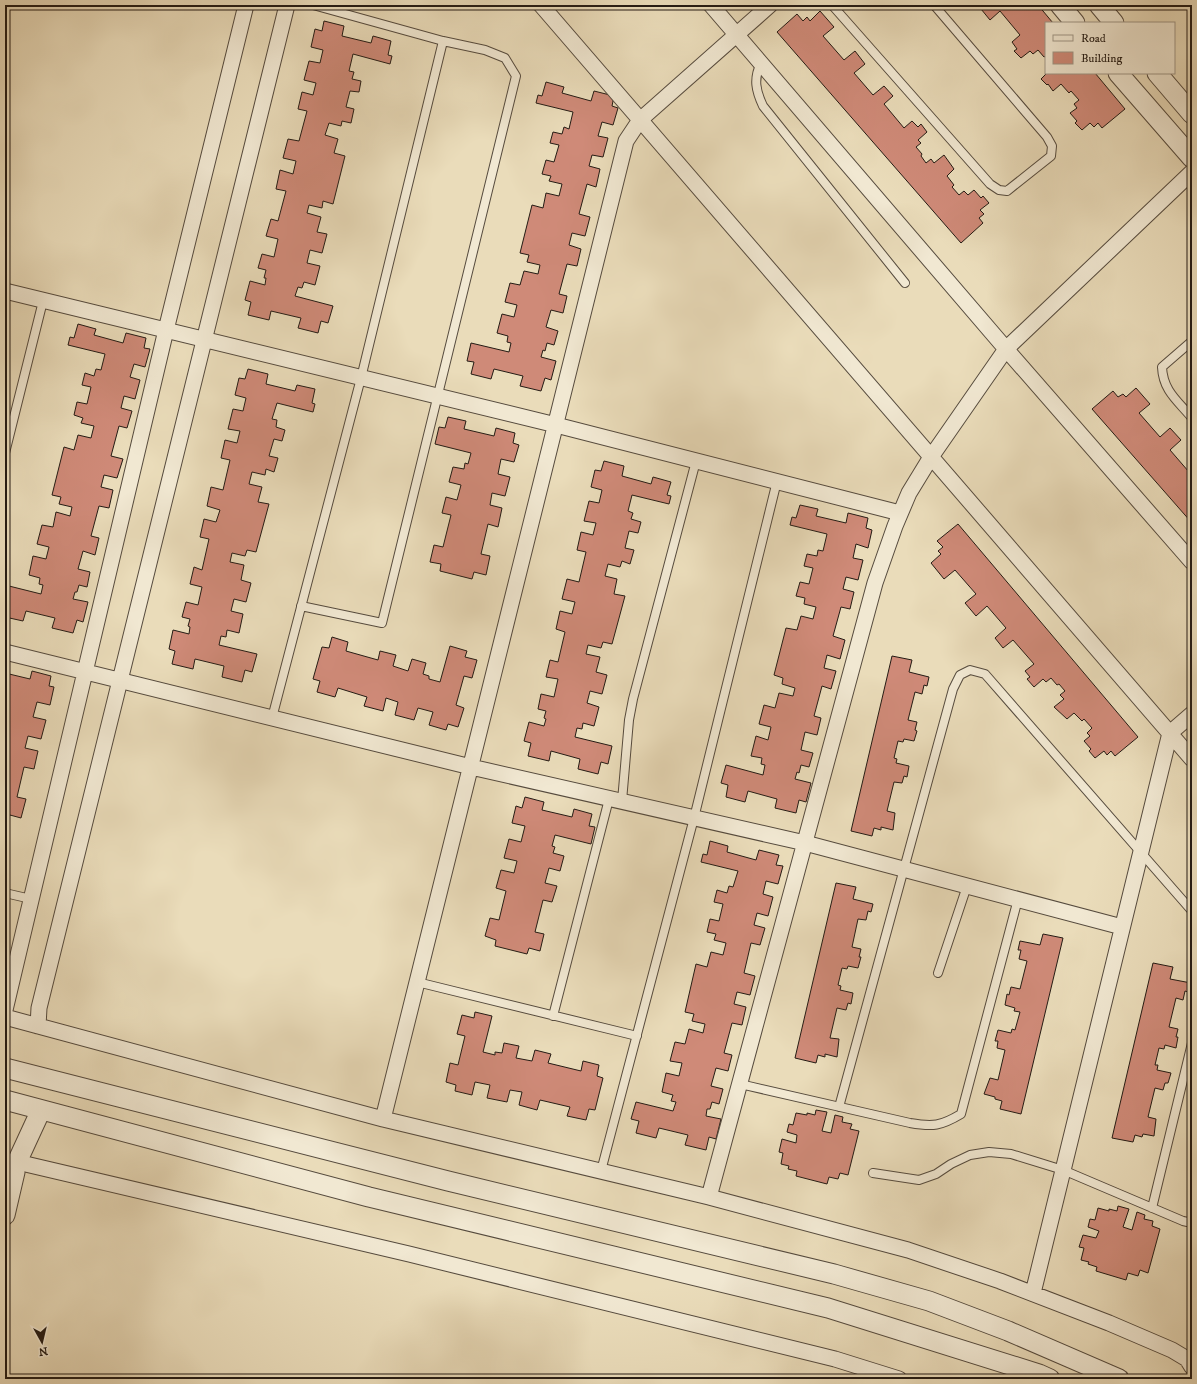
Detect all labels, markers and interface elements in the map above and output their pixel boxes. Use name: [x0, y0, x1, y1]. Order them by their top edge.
legend: [1045, 22, 1175, 74]
text: Road: [1081, 31, 1106, 46]
text: Building: [1081, 51, 1122, 66]
north arrow: [22, 1322, 62, 1362]
text: N: [38, 1343, 49, 1358]

